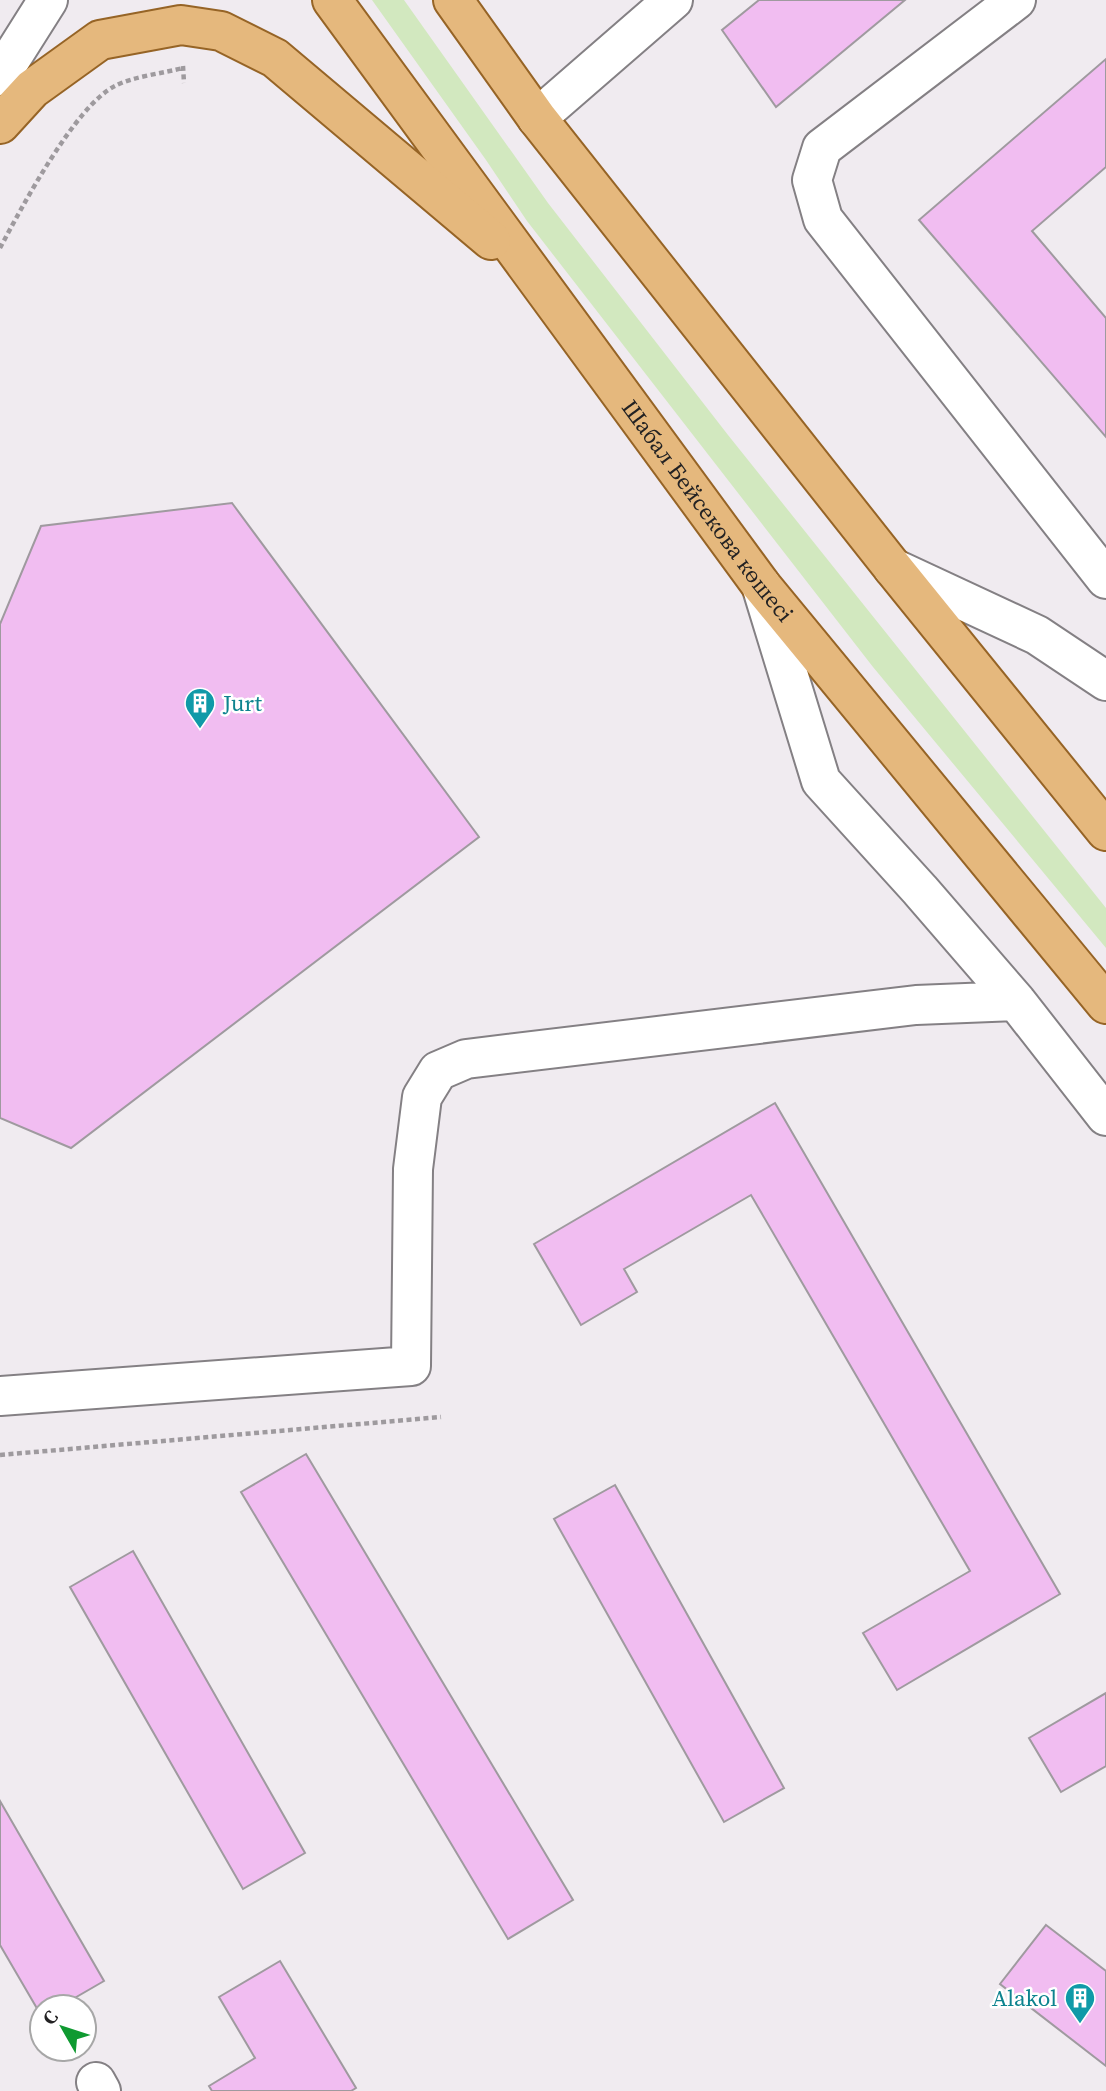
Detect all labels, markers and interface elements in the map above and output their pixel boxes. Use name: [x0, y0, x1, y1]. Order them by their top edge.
street label: Шабал Бейсекова көшесі: [614, 393, 801, 629]
building icon: Jurt: [183, 686, 217, 730]
place label: Jurt: [222, 687, 262, 719]
building icon: Alakol: [1063, 1981, 1097, 2025]
place label: Alakol: [992, 1982, 1057, 2014]
north arrow: [28, 1993, 98, 2063]
text: С: [36, 2004, 64, 2030]

